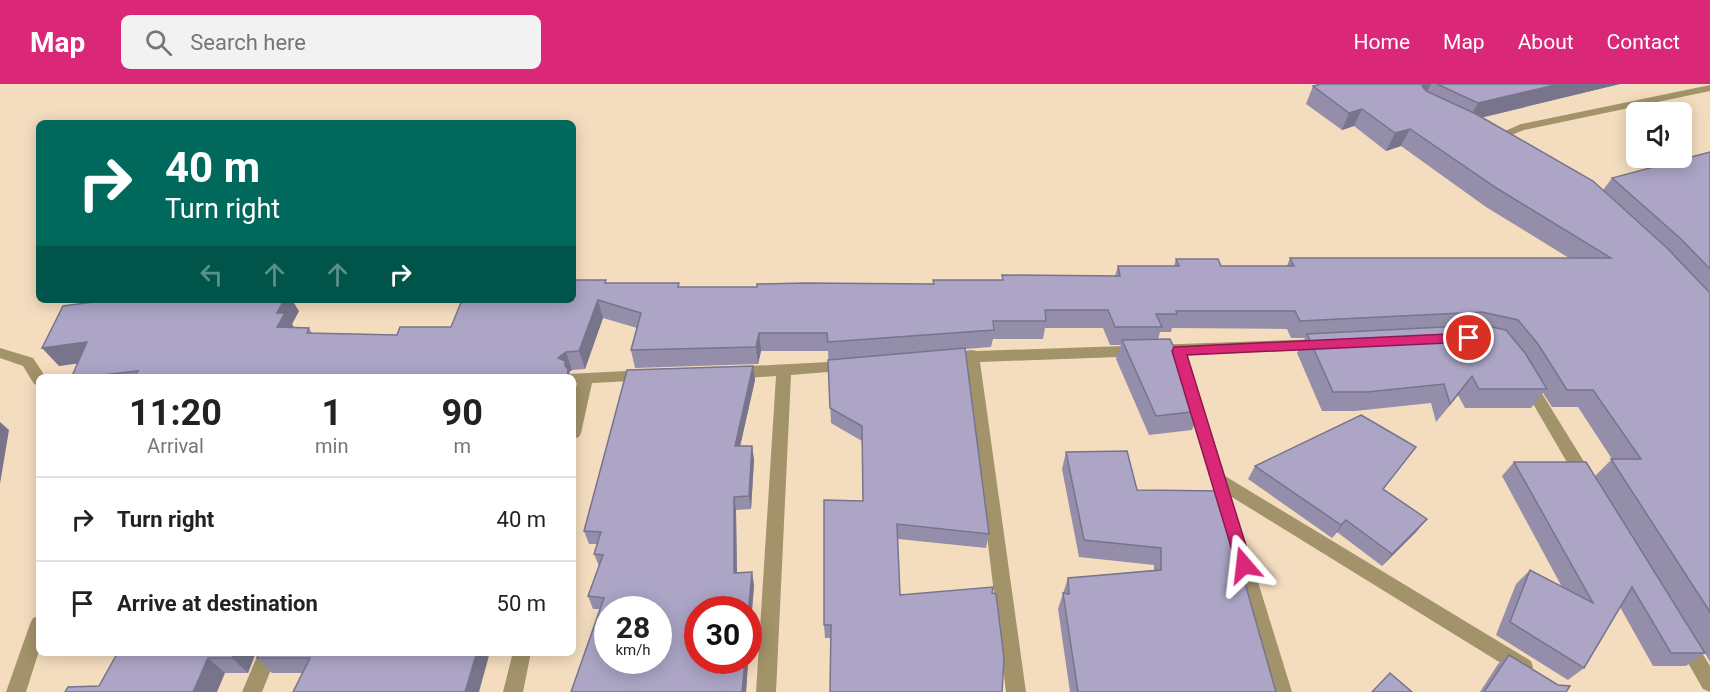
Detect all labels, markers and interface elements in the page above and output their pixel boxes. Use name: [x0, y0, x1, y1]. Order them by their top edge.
search box: [121, 15, 541, 69]
text: Map: [30, 26, 85, 59]
icon: search: [142, 26, 175, 59]
text: Search here: [190, 30, 306, 55]
text: Home: [1354, 30, 1410, 54]
text: Map: [1443, 30, 1485, 54]
text: About: [1518, 30, 1574, 54]
text: Contact: [1607, 30, 1680, 54]
map controls: [1626, 102, 1692, 168]
button: sound: [1626, 102, 1692, 168]
text: 40 m: [165, 143, 260, 192]
icon: right: [66, 144, 144, 222]
text: Turn right: [165, 193, 280, 225]
icon: left: [195, 258, 228, 291]
icon: ahead: [258, 258, 291, 291]
icon: ahead: [321, 258, 354, 291]
icon: right: [384, 258, 417, 291]
pin: [1443, 312, 1494, 363]
icon: arrive: [1452, 321, 1485, 354]
text: 11:20: [129, 392, 222, 434]
text: 1: [321, 392, 342, 434]
text: 90: [442, 392, 483, 434]
text: Arrival: [147, 434, 204, 458]
text: min: [315, 434, 348, 458]
text: m: [453, 434, 471, 458]
icon: right: [66, 503, 99, 536]
text: Turn right: [117, 507, 214, 532]
text: 40 m: [497, 507, 546, 532]
position arrow: [1212, 533, 1276, 597]
icon: arrive: [66, 587, 99, 620]
text: Arrive at destination: [117, 591, 318, 616]
text: 50 m: [497, 591, 546, 616]
speed limit sign: 30: [684, 596, 762, 674]
text: 28: [616, 610, 650, 645]
text: km/h: [615, 641, 651, 659]

